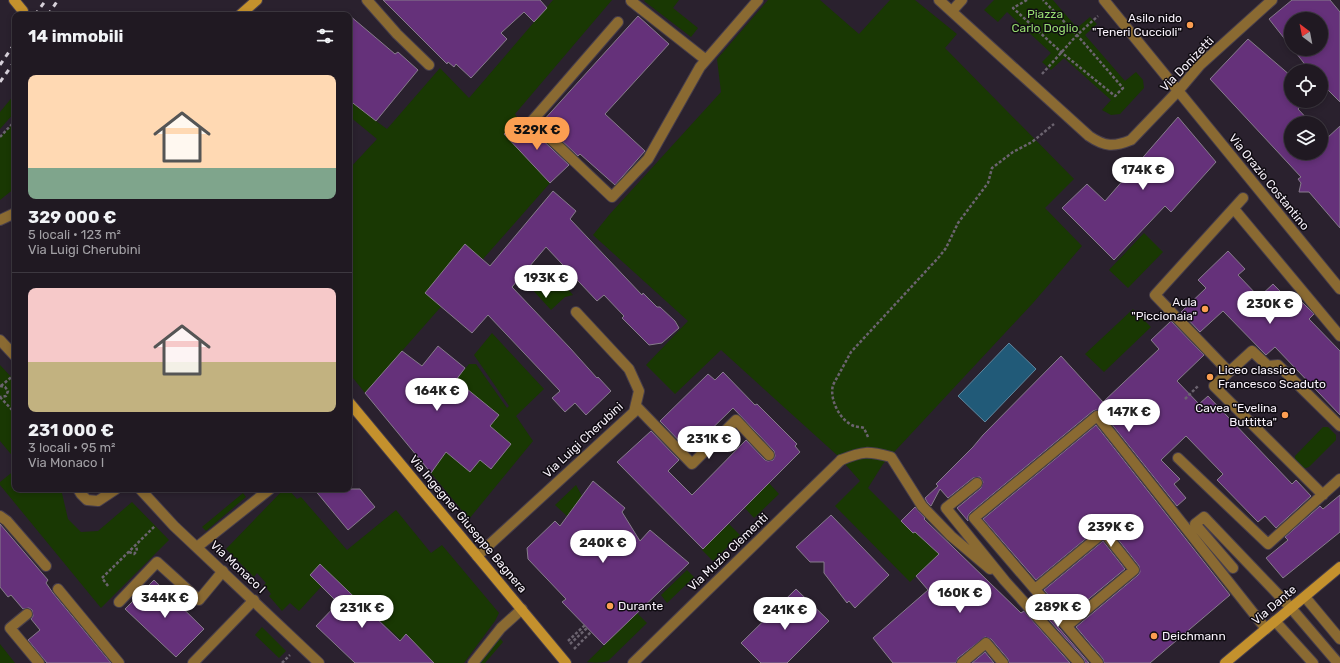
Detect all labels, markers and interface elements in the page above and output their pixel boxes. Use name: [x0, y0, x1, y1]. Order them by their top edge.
park label: Piazza Carlo Doglio: [1012, 7, 1079, 35]
place label: Asilo nido "Teneri Cuccioli": [1092, 11, 1182, 39]
north arrow: [1284, 12, 1328, 56]
map controls: [1284, 12, 1328, 160]
marker: Asilo nido "Teneri Cuccioli": [1185, 20, 1195, 30]
icon: filters: [314, 25, 336, 47]
text: 14 immobili: [28, 26, 123, 46]
street label: Via Donizetti: [1157, 34, 1217, 94]
button: locate: [1284, 64, 1328, 108]
icon: home: [146, 101, 218, 173]
button: layers: [1284, 116, 1328, 160]
pin: 329K €: [504, 117, 570, 151]
text: 329K €: [514, 122, 560, 137]
street label: Via Orazio Costantino: [1226, 131, 1312, 233]
pin: 174K €: [1110, 157, 1176, 191]
text: 174K €: [1121, 162, 1165, 177]
text: 329 000 €: [28, 207, 116, 227]
text: 5 locali · 123 m²: [28, 227, 121, 242]
text: Via Luigi Cherubini: [28, 242, 141, 257]
pin: 193K €: [513, 265, 579, 299]
text: 193K €: [524, 270, 568, 285]
pin: 230K €: [1237, 291, 1303, 325]
place label: Aula "Piccionaia": [1131, 295, 1197, 323]
text: 230K €: [1246, 296, 1294, 311]
marker: Aula "Piccionaia": [1200, 304, 1210, 314]
icon: home: [146, 314, 218, 386]
place label: Liceo classico Francesco Scaduto: [1218, 363, 1326, 391]
marker: Liceo classico Francesco Scaduto: [1205, 372, 1215, 382]
pin: 164K €: [404, 378, 470, 412]
text: 164K €: [414, 383, 460, 398]
street label: Via Luigi Cherubini: [540, 399, 626, 481]
pin: 147K €: [1096, 399, 1162, 433]
place label: Cavea "Evelina Buttitta": [1195, 401, 1277, 429]
text: 147K €: [1107, 404, 1151, 419]
marker: Cavea "Evelina Buttitta": [1280, 410, 1290, 420]
text: 231 000 €: [28, 420, 114, 440]
pin: 231K €: [676, 426, 742, 460]
text: 231K €: [687, 431, 731, 446]
text: 3 locali · 95 m²: [28, 440, 116, 455]
street label: Via Ingegner Giuseppe Bagnera: [406, 452, 530, 596]
text: Via Monaco I: [28, 455, 104, 470]
street label: Via Muzio Clementi: [685, 510, 771, 594]
pin: 239K €: [1078, 514, 1144, 548]
text: 239K €: [1088, 519, 1134, 534]
pin: 240K €: [570, 530, 636, 564]
text: 240K €: [579, 535, 627, 550]
street label: Via Monaco I: [208, 538, 268, 596]
pin: 160K €: [927, 580, 993, 614]
street label: Via Dante: [1249, 582, 1299, 628]
pin: 344K €: [132, 585, 198, 619]
text: 160K €: [937, 585, 983, 600]
text: 344K €: [141, 590, 189, 605]
pin: 289K €: [1025, 594, 1091, 628]
pin: 231K €: [329, 595, 395, 629]
pin: 241K €: [752, 597, 818, 631]
place label: Durante: [618, 599, 663, 613]
text: 289K €: [1034, 599, 1082, 614]
text: 231K €: [340, 600, 384, 615]
marker: Durante: [605, 601, 615, 611]
text: 241K €: [763, 602, 807, 617]
place label: Deichmann: [1162, 629, 1226, 643]
marker: Deichmann: [1149, 631, 1159, 641]

